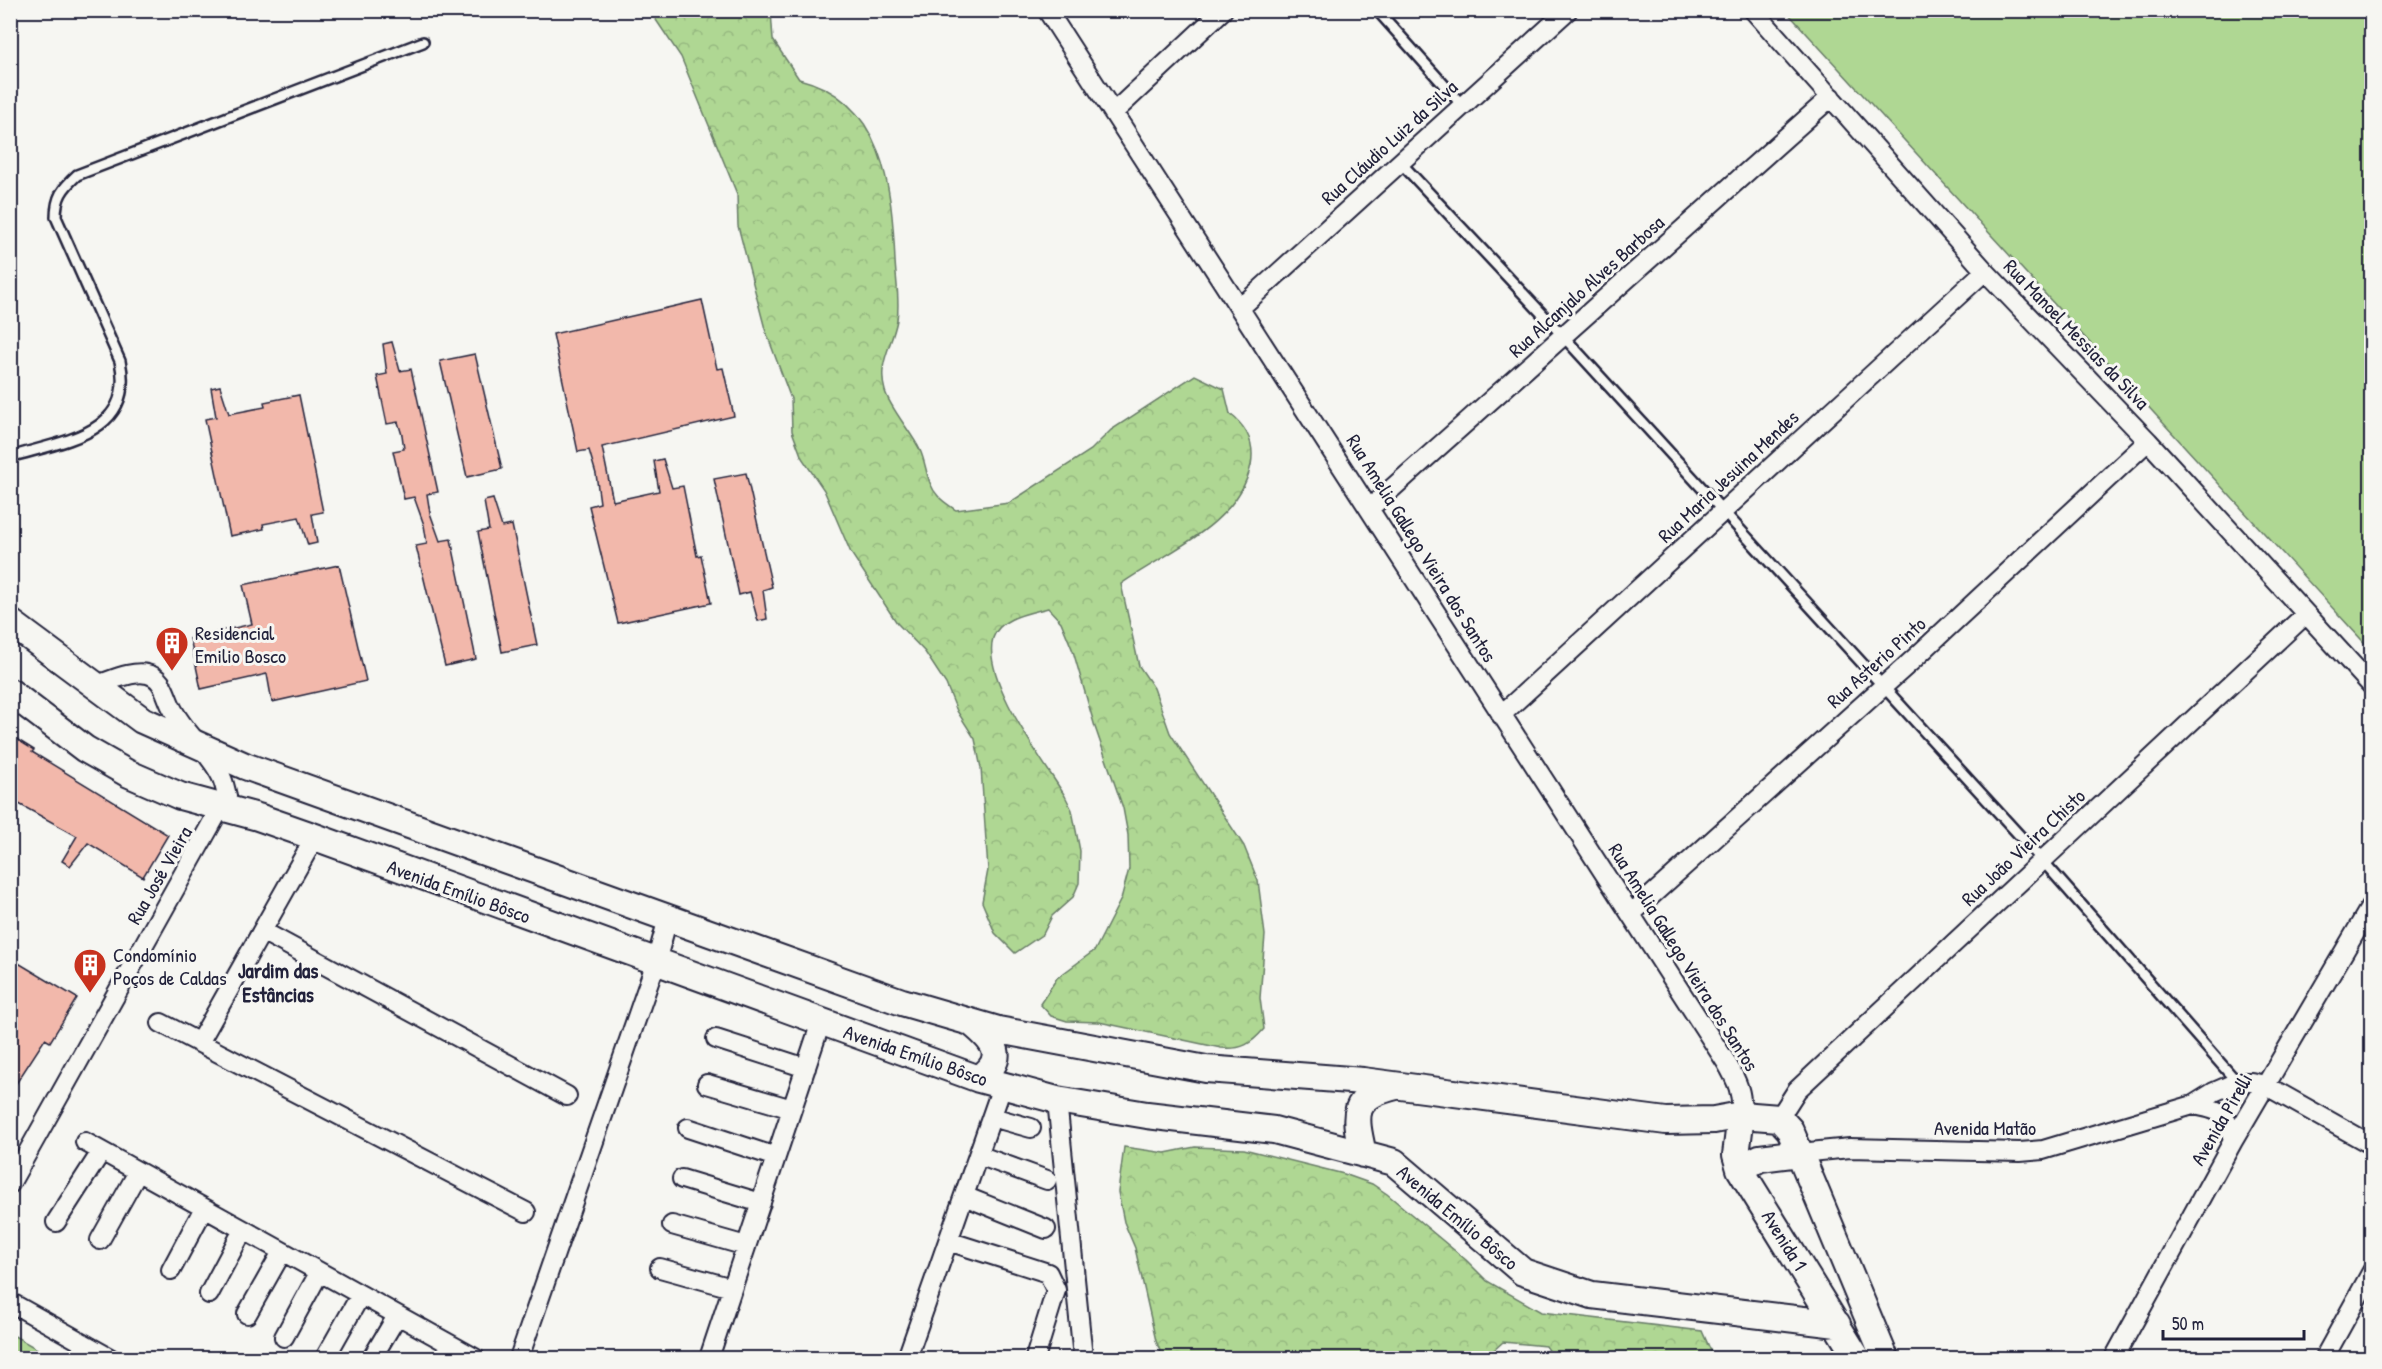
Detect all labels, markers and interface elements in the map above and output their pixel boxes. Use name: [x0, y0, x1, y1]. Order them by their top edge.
street label: Rua Cláudio Luiz da Silva: [1315, 73, 1463, 210]
street label: Rua Alcanjalo Alves Barbosa: [1502, 209, 1670, 363]
street label: Rua Manoel Messias da Silva: [1998, 253, 2156, 415]
street label: Rua Maria Jesuina Mendes: [1652, 403, 1804, 548]
street label: Rua Amelia Gallego Vieira dos Santos: [1341, 429, 1504, 667]
street label: Rua Asterio Pinto: [1821, 610, 1931, 714]
place label: Residencial Emilio Bosco: [195, 619, 286, 669]
building icon: Residencial Emilio Bosco: [154, 625, 190, 672]
street label: Rua João Vieira Chisto: [1955, 782, 2091, 912]
street label: Rua José Vieira: [120, 821, 198, 929]
street label: Rua Amelia Gallego Vieira dos Santos: [1603, 838, 1766, 1076]
street label: Avenida Emílio Bôsco: [384, 853, 534, 929]
place label: Condomínio Poços de Caldas: [113, 941, 227, 991]
building icon: Condomínio Poços de Caldas: [72, 947, 108, 994]
district label: Jardim das Estâncias: [238, 956, 318, 1009]
street label: Avenida Emílio Bôsco: [840, 1018, 992, 1092]
street label: Avenida Pirelli: [2184, 1068, 2258, 1170]
street label: Avenida Matão: [1934, 1114, 2036, 1141]
street label: Avenida Emílio Bôsco: [1392, 1158, 1524, 1276]
street label: Avenida 1: [1756, 1205, 1814, 1275]
scale bar: [2163, 1303, 2304, 1341]
text: 50 m: [2172, 1311, 2204, 1336]

